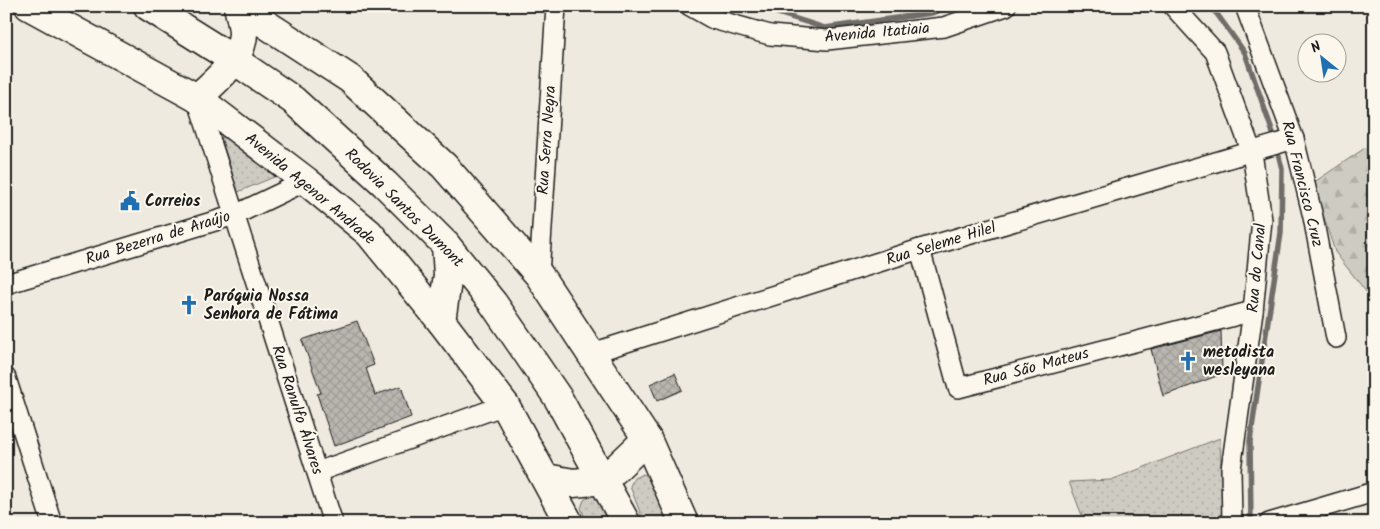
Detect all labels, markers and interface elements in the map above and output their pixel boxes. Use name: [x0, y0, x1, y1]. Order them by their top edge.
street label: Avenida Itatiaia: [823, 16, 931, 50]
north arrow: [1298, 32, 1348, 82]
text: N: [1307, 36, 1325, 59]
street label: Rua Serra Negra: [531, 84, 563, 196]
street label: Rua Francisco Cruz: [1274, 118, 1330, 250]
street label: Avenida Agenor Andrade: [239, 127, 381, 251]
street label: Rodovia Santos Dumont: [339, 143, 470, 274]
place label: Correios: [145, 189, 201, 214]
public building icon: Correios: [119, 190, 141, 212]
street label: Rua Bezerra de Araújo: [83, 204, 233, 272]
street label: Rua Seleme Hilel: [883, 215, 999, 273]
street label: Rua do Canal: [1241, 222, 1273, 314]
place label: Paróquia Nossa Senhora de Fátima: [204, 284, 338, 327]
church icon: Paróquia Nossa Senhora de Fátima: [178, 294, 200, 316]
place label: metodista wesleyana: [1203, 340, 1275, 383]
street label: Rua São Mateus: [980, 341, 1092, 393]
street label: Rua Ranulfo Álvares: [264, 342, 330, 478]
church icon: metodista wesleyana: [1177, 350, 1199, 372]

